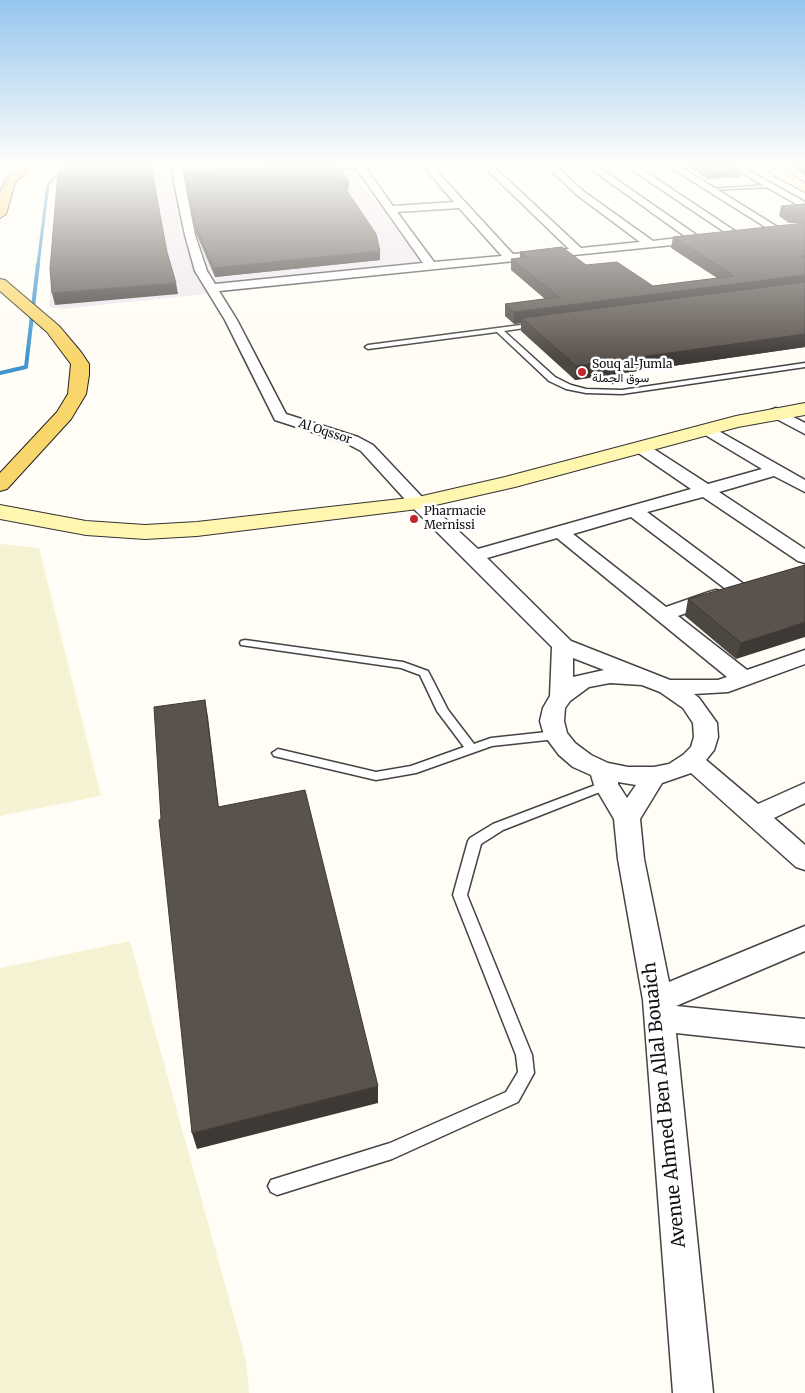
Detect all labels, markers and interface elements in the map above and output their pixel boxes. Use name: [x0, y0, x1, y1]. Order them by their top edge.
place label: Souq al-Jumla سوق الجملة: [592, 358, 672, 386]
marker: Souq al-Jumla سوق الجملة: [576, 366, 588, 378]
street label: Al Oqssor: [296, 417, 354, 447]
place label: Pharmacie Mernissi: [424, 505, 486, 533]
marker: Pharmacie Mernissi: [408, 513, 420, 525]
street label: Avenue Ahmed Ben Allal Bouaich: [639, 961, 691, 1249]

